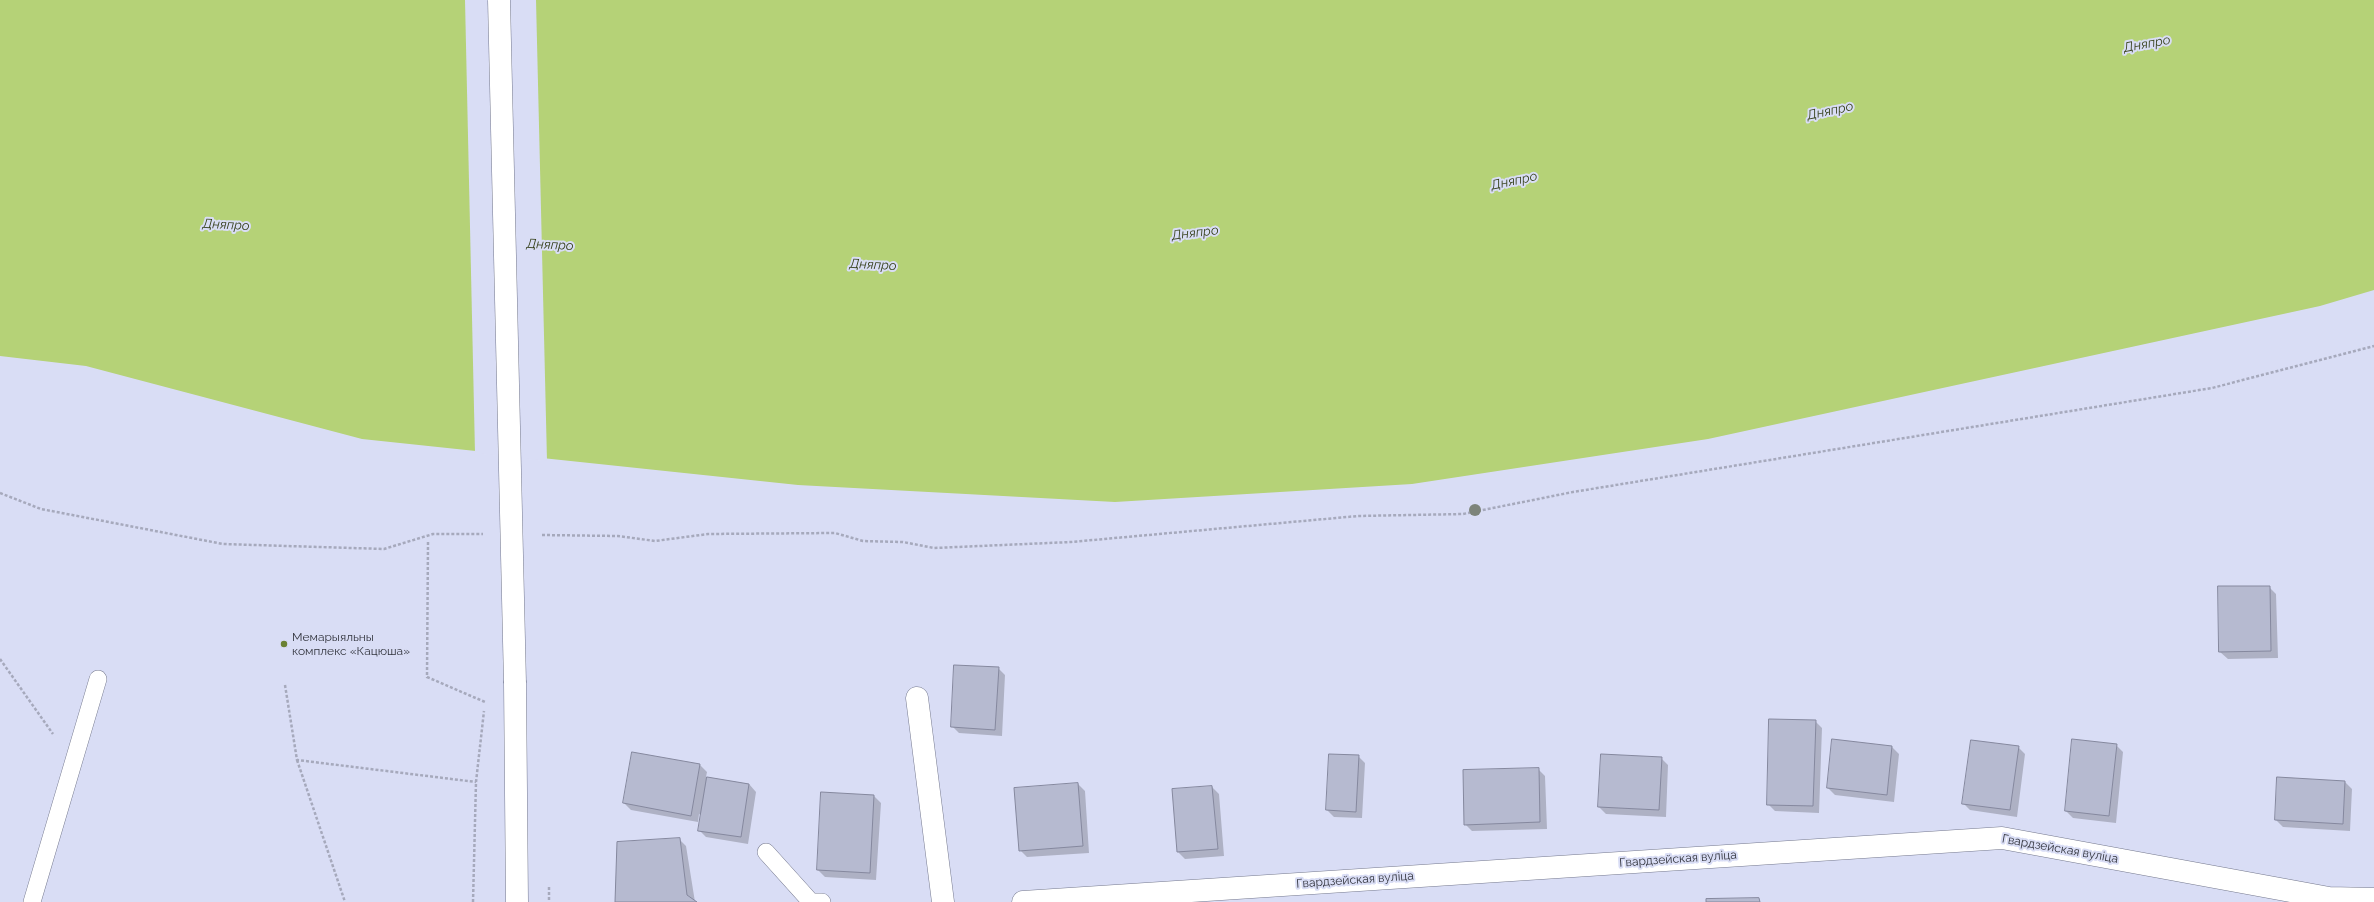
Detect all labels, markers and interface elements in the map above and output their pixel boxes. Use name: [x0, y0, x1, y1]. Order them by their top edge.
water label: Дняпро: [2122, 32, 2172, 56]
water label: Дняпро: [1805, 98, 1855, 124]
water label: Дняпро: [1489, 168, 1539, 194]
water label: Дняпро: [202, 216, 250, 234]
water label: Дняпро: [1171, 222, 1219, 244]
water label: Дняпро: [526, 236, 574, 254]
water label: Дняпро: [849, 256, 897, 274]
place label: Мемарыяльны комплекс «Кацюша»: [292, 630, 410, 658]
marker: Мемарыяльны комплекс «Кацюша»: [279, 639, 289, 649]
street label: Гвардзейская вуліца: [2001, 832, 2119, 866]
street label: Гвардзейская вуліца: [1619, 848, 1737, 870]
street label: Гвардзейская вуліца: [1296, 869, 1414, 891]

